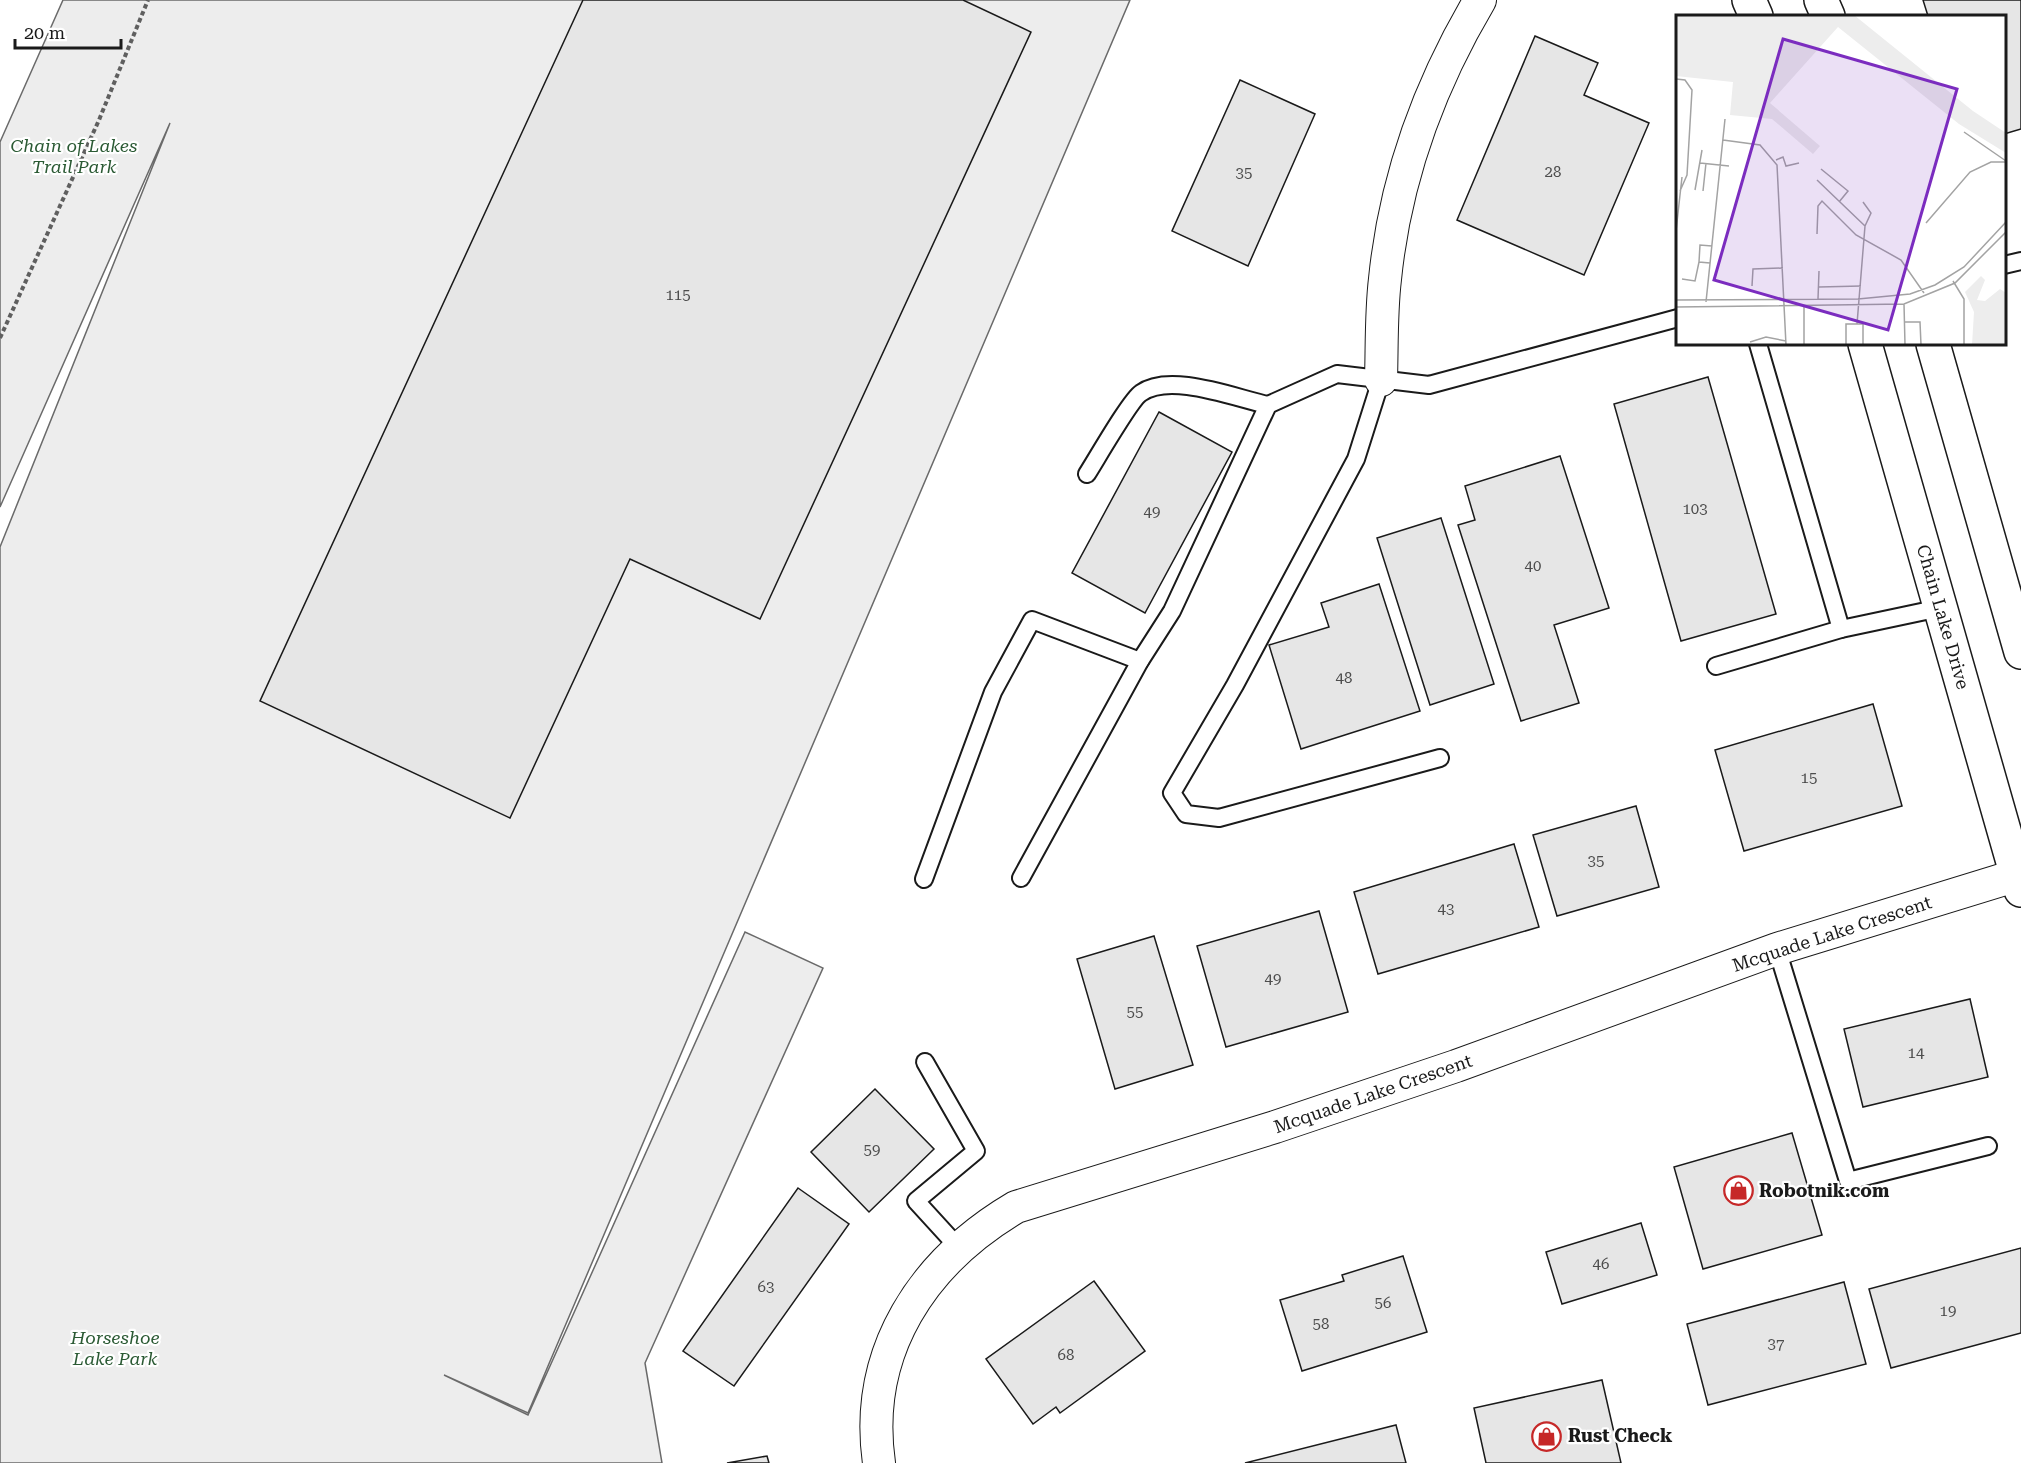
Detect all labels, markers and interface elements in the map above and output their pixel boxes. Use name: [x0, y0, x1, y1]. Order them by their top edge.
scale bar: [15, 12, 122, 50]
inset map: [1676, 15, 2006, 345]
text: 20 m: [24, 22, 65, 43]
park label: Chain of Lakes Trail Park: [10, 135, 138, 177]
house number: 28: [1545, 163, 1561, 181]
house number: 35: [1236, 164, 1252, 182]
house number: 115: [665, 286, 691, 304]
house number: 103: [1682, 500, 1708, 518]
house number: 49: [1144, 503, 1160, 521]
street label: Chain Lake Drive: [1913, 542, 1974, 692]
house number: 40: [1525, 557, 1541, 575]
house number: 48: [1336, 669, 1352, 687]
house number: 15: [1801, 769, 1817, 787]
house number: 35: [1588, 852, 1604, 870]
street label: Mcquade Lake Crescent: [1729, 891, 1934, 976]
house number: 43: [1438, 900, 1454, 918]
house number: 49: [1265, 970, 1281, 988]
house number: 55: [1127, 1003, 1143, 1021]
house number: 14: [1908, 1044, 1925, 1062]
street label: Mcquade Lake Crescent: [1271, 1050, 1475, 1137]
house number: 59: [864, 1141, 880, 1159]
shop icon: Robotnik.com: [1722, 1175, 1754, 1207]
place label: Robotnik.com: [1759, 1180, 1890, 1201]
house number: 46: [1593, 1255, 1609, 1273]
house number: 63: [758, 1278, 774, 1296]
house number: 56: [1375, 1294, 1391, 1312]
house number: 19: [1940, 1302, 1956, 1320]
house number: 58: [1313, 1315, 1329, 1333]
park label: Horseshoe Lake Park: [69, 1327, 160, 1369]
house number: 37: [1768, 1335, 1784, 1353]
house number: 68: [1058, 1346, 1074, 1364]
shop icon: Rust Check: [1531, 1420, 1563, 1452]
place label: Rust Check: [1568, 1425, 1673, 1446]

